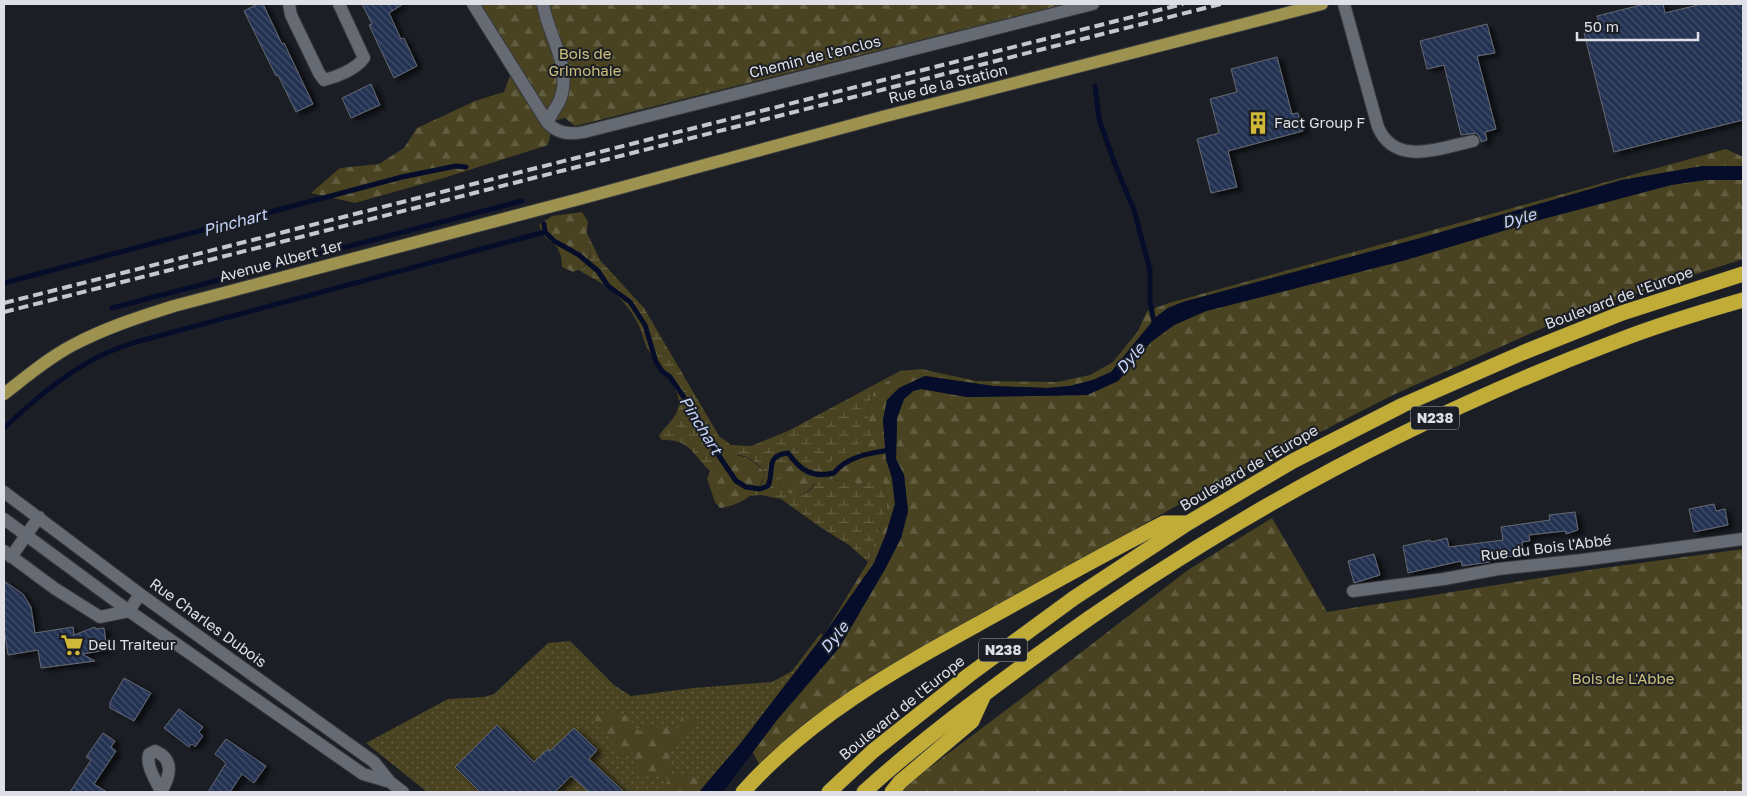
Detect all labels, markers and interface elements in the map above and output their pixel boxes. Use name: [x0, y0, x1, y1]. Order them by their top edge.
scale bar: [1577, 10, 1698, 42]
text: 50 m: [1584, 17, 1619, 35]
street label: Chemin de l'enclos: [747, 31, 883, 81]
park label: Bois de Grimohaie: [548, 44, 622, 79]
street label: Rue de la Station: [886, 60, 1009, 107]
building icon: Fact Group F: [1245, 110, 1271, 136]
place label: Fact Group F: [1274, 113, 1365, 131]
water label: Pinchart: [201, 203, 271, 240]
water label: Dyle: [1500, 203, 1540, 232]
street label: Avenue Albert 1er: [217, 235, 345, 285]
street label: Boulevard de l'Europe: [1542, 262, 1695, 332]
water label: Dyle: [1111, 337, 1150, 378]
water label: Pinchart: [675, 392, 728, 459]
road number: N238: [1411, 406, 1459, 429]
street label: Boulevard de l'Europe: [1176, 420, 1321, 514]
street label: Rue du Bois l'Abbé: [1479, 530, 1613, 564]
street label: Rue Charles Dubois: [147, 574, 271, 671]
water label: Dyle: [815, 616, 854, 657]
supermarket icon: Deli Traiteur: [59, 632, 85, 658]
place label: Deli Traiteur: [88, 635, 176, 653]
road number: N238: [979, 638, 1027, 662]
street label: Boulevard de l'Europe: [835, 651, 968, 763]
park label: Bois de L'Abbe: [1572, 669, 1675, 687]

